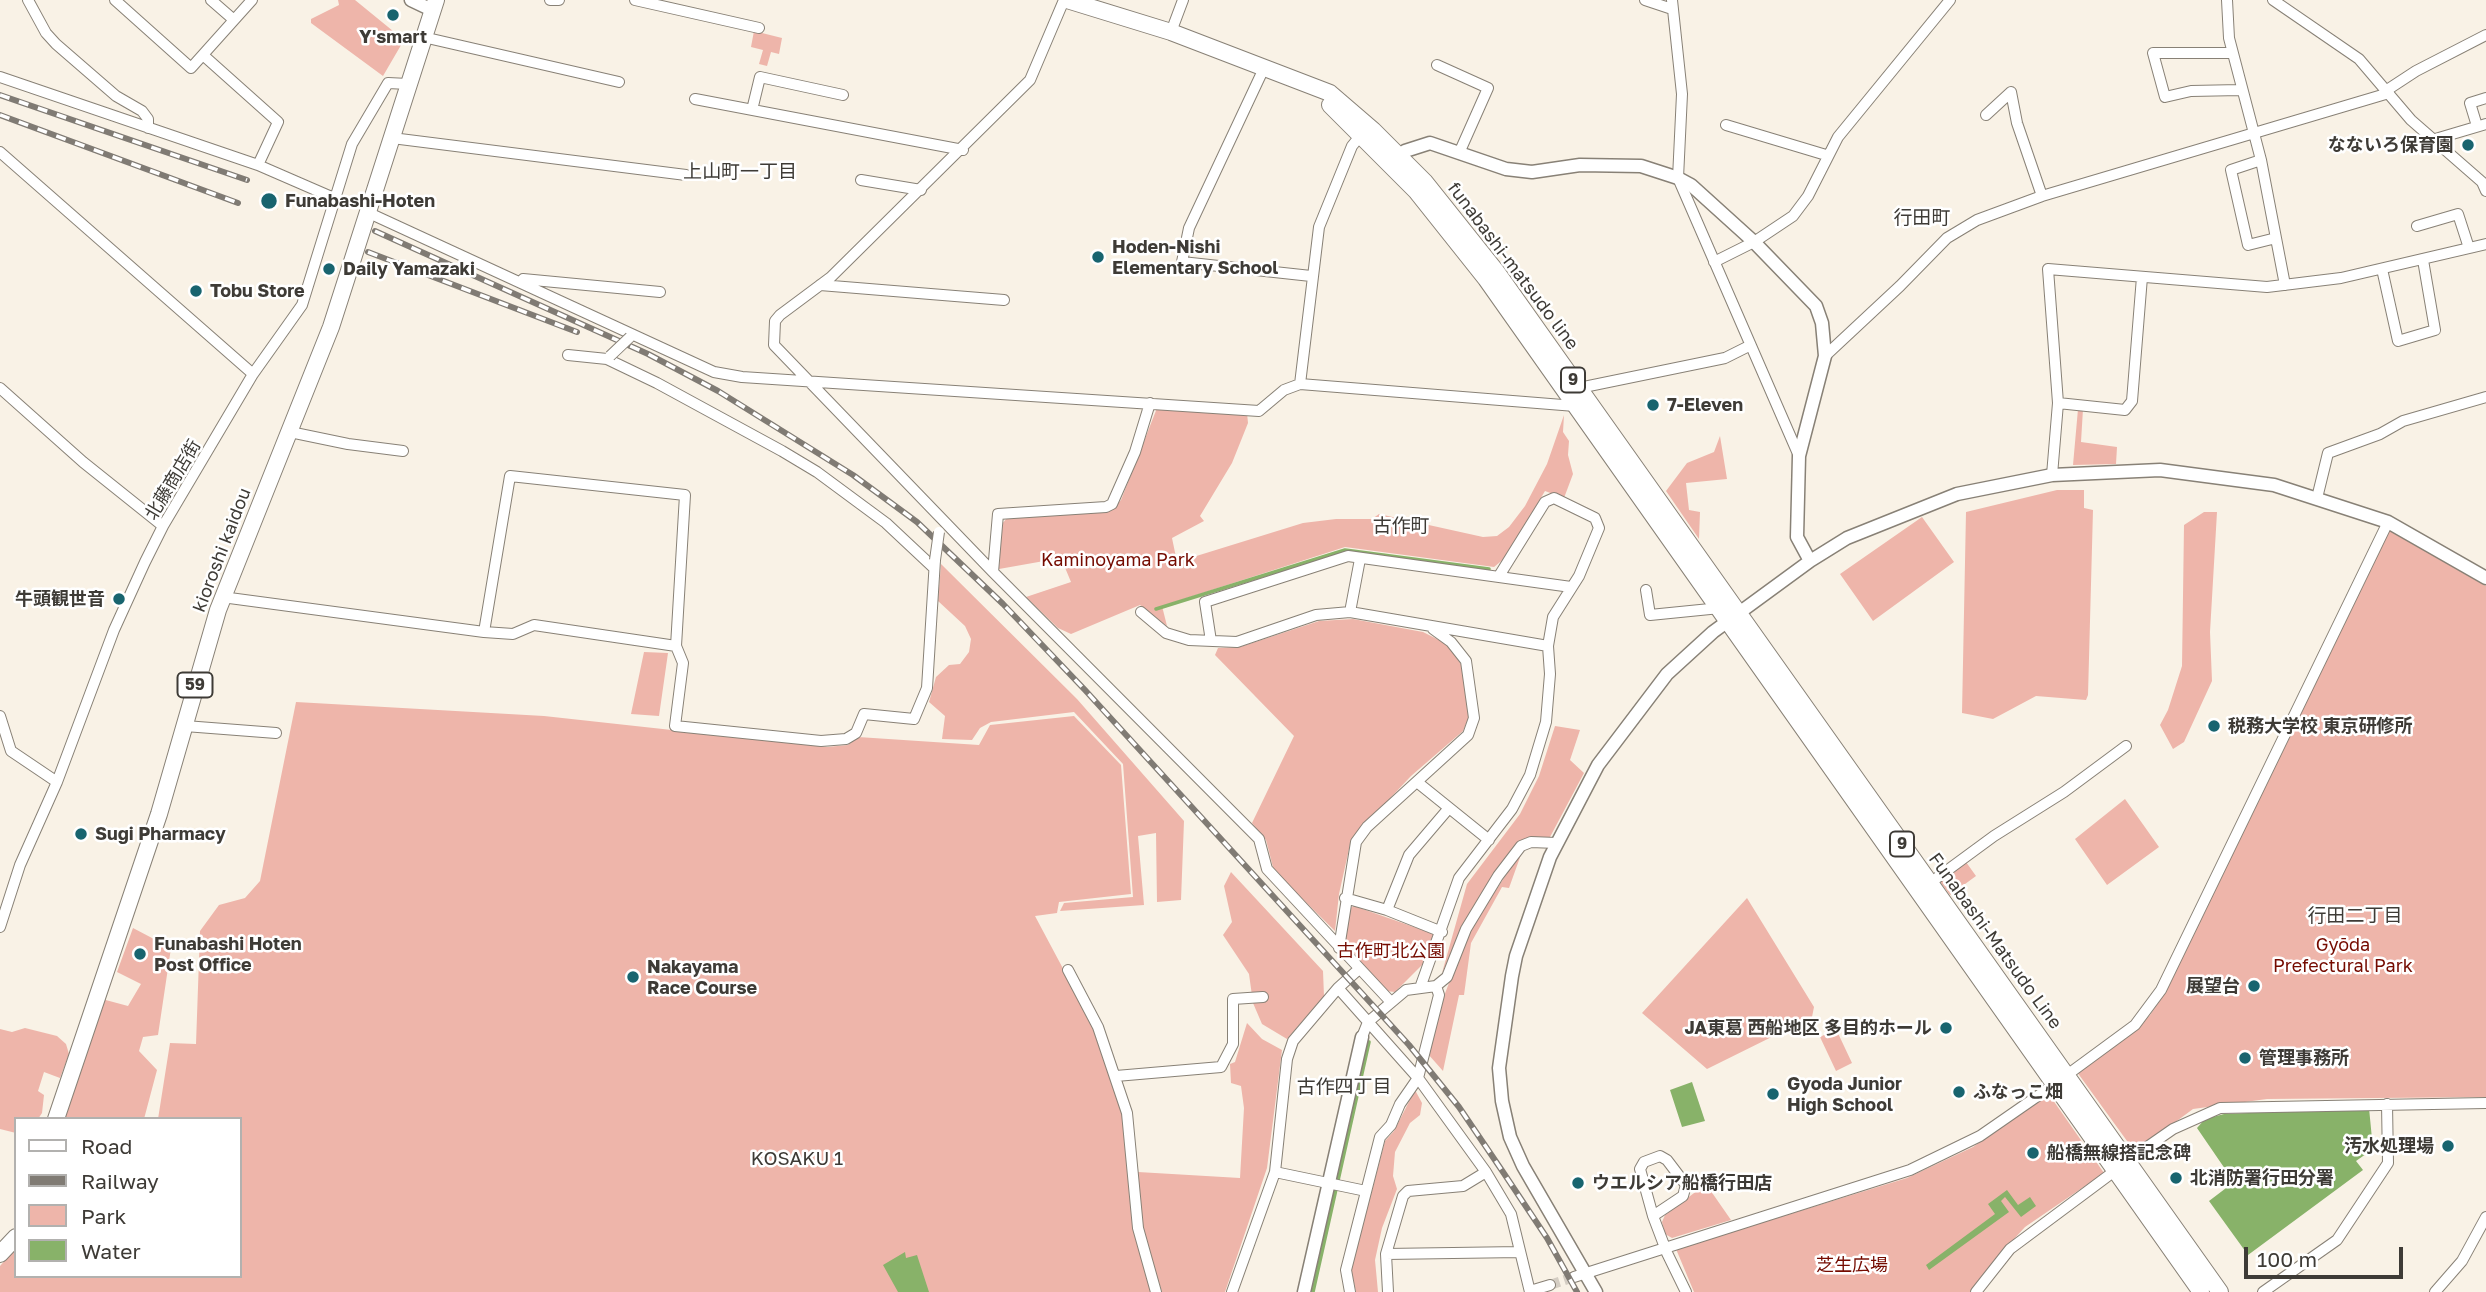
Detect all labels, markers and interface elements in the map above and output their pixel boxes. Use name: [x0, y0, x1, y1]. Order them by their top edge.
marker: Y'smart: [385, 7, 401, 23]
place label: Y'smart: [359, 26, 427, 48]
place label: なないろ保育園: [2328, 134, 2454, 156]
marker: なないろ保育園: [2460, 137, 2476, 153]
district label: 上山町一丁目: [683, 161, 797, 183]
street label: funabashi-matsudo line: [1443, 178, 1583, 354]
place label: Funabashi-Hoten: [285, 190, 435, 212]
marker: Funabashi-Hoten: [259, 191, 279, 211]
district label: 行田町: [1894, 207, 1950, 229]
place label: Hoden-Nishi Elementary School: [1112, 236, 1278, 278]
marker: Hoden-Nishi Elementary School: [1090, 249, 1106, 265]
place label: Daily Yamazaki: [343, 258, 475, 280]
marker: Daily Yamazaki: [321, 261, 337, 277]
place label: Tobu Store: [210, 280, 305, 302]
marker: Tobu Store: [188, 283, 204, 299]
road number: 9: [1561, 368, 1585, 392]
place label: 7-Eleven: [1667, 394, 1743, 416]
marker: 7-Eleven: [1645, 397, 1661, 413]
street label: 北藤商店街: [141, 436, 205, 524]
street label: kioroshi kaidou: [188, 485, 256, 615]
district label: 古作町: [1373, 515, 1429, 537]
park label: Kaminoyama Park: [1041, 549, 1195, 571]
place label: 牛頭観世音: [15, 588, 105, 610]
marker: 牛頭観世音: [111, 591, 127, 607]
road number: 59: [178, 672, 212, 698]
place label: 税務大学校 東京研修所: [2228, 715, 2412, 737]
marker: 税務大学校 東京研修所: [2206, 718, 2222, 734]
place label: Sugi Pharmacy: [95, 823, 226, 845]
marker: Sugi Pharmacy: [73, 826, 89, 842]
road number: 9: [1890, 832, 1914, 856]
street label: Funabashi-Matsudo Line: [1924, 849, 2066, 1033]
district label: 行田二丁目: [2308, 905, 2402, 927]
place label: Funabashi Hoten Post Office: [154, 933, 302, 976]
park label: Gyōda Prefectural Park: [2273, 934, 2413, 976]
park label: 古作町北公園: [1337, 940, 1445, 962]
marker: Funabashi Hoten Post Office: [132, 946, 148, 962]
place label: Nakayama Race Course: [647, 956, 757, 998]
marker: Nakayama Race Course: [625, 969, 641, 985]
place label: 展望台: [2186, 975, 2240, 997]
marker: 展望台: [2246, 978, 2262, 994]
place label: JA東葛 西船地区 多目的ホール: [1684, 1017, 1932, 1039]
marker: JA東葛 西船地区 多目的ホール: [1938, 1020, 1954, 1036]
place label: 管理事務所: [2259, 1047, 2349, 1069]
marker: 管理事務所: [2237, 1050, 2253, 1066]
place label: Gyoda Junior High School: [1787, 1073, 1902, 1116]
district label: 古作四丁目: [1297, 1076, 1391, 1098]
place label: ふなっこ畑: [1973, 1081, 2063, 1103]
marker: ふなっこ畑: [1951, 1084, 1967, 1100]
marker: Gyoda Junior High School: [1765, 1086, 1781, 1102]
legend: [14, 1117, 242, 1278]
text: Road: [81, 1133, 132, 1159]
place label: 汚水処理場: [2344, 1135, 2434, 1157]
marker: 汚水処理場: [2440, 1138, 2456, 1154]
place label: 船橋無線搭記念碑: [2047, 1142, 2191, 1164]
marker: 船橋無線搭記念碑: [2025, 1145, 2041, 1161]
district label: KOSAKU 1: [744, 1148, 850, 1170]
place label: 北消防署行田分署: [2190, 1167, 2334, 1189]
text: Railway: [81, 1168, 159, 1194]
marker: 北消防署行田分署: [2168, 1170, 2184, 1186]
place label: ウエルシア船橋行田店: [1592, 1172, 1772, 1194]
marker: ウエルシア船橋行田店: [1570, 1175, 1586, 1191]
text: Park: [81, 1203, 126, 1229]
scale bar: [2248, 1232, 2407, 1276]
text: Water: [81, 1238, 141, 1264]
text: 100 m: [2257, 1246, 2317, 1272]
park label: 芝生広場: [1816, 1254, 1888, 1276]

